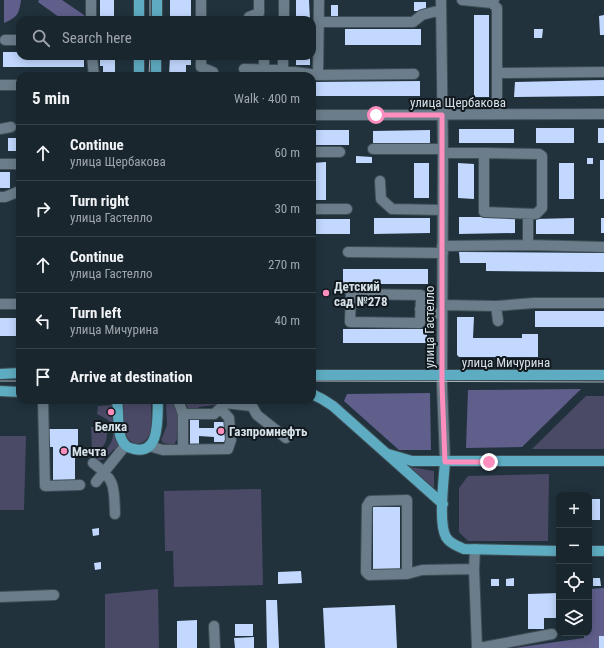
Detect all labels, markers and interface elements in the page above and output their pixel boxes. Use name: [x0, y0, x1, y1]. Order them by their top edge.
search box: [16, 16, 316, 60]
icon: search: [30, 27, 52, 49]
text: Search here: [62, 29, 132, 47]
text: 5 min: [32, 88, 70, 108]
text: Walk · 400 m: [234, 91, 300, 106]
street label: улица Щербакова: [410, 95, 506, 110]
route start: [367, 106, 385, 124]
text: Continue: [70, 136, 124, 154]
icon: ahead: [32, 142, 54, 164]
text: 60 m: [274, 145, 300, 160]
text: улица Щербакова: [70, 154, 166, 169]
text: Turn right: [70, 192, 129, 210]
icon: right: [32, 198, 54, 220]
text: 30 m: [274, 201, 300, 216]
text: улица Гастелло: [70, 210, 153, 225]
text: Continue: [70, 248, 124, 266]
icon: ahead: [32, 254, 54, 276]
text: 270 m: [268, 257, 300, 272]
text: улица Гастелло: [70, 266, 153, 281]
place label: Детский сад №278: [334, 279, 388, 309]
street label: улица Гастелло: [422, 286, 437, 368]
marker: Детский сад №278: [321, 288, 331, 298]
text: Turn left: [70, 304, 121, 322]
icon: left: [32, 310, 54, 332]
text: 40 m: [274, 313, 300, 328]
text: улица Мичурина: [70, 322, 158, 337]
street label: улица Мичурина: [462, 355, 550, 370]
icon: arrive: [32, 366, 54, 388]
text: Arrive at destination: [70, 368, 193, 386]
marker: Белка: [106, 407, 116, 417]
place label: Белка: [95, 419, 127, 434]
place label: Газпромнефть: [229, 424, 308, 439]
marker: Газпромнефть: [216, 426, 226, 436]
place label: Мечта: [72, 444, 106, 459]
marker: Мечта: [59, 446, 69, 456]
route end: [480, 453, 498, 471]
map controls: [556, 492, 592, 636]
button: +: [556, 492, 592, 528]
button: −: [556, 528, 592, 564]
button: locate: [556, 564, 592, 600]
button: layers: [556, 600, 592, 636]

